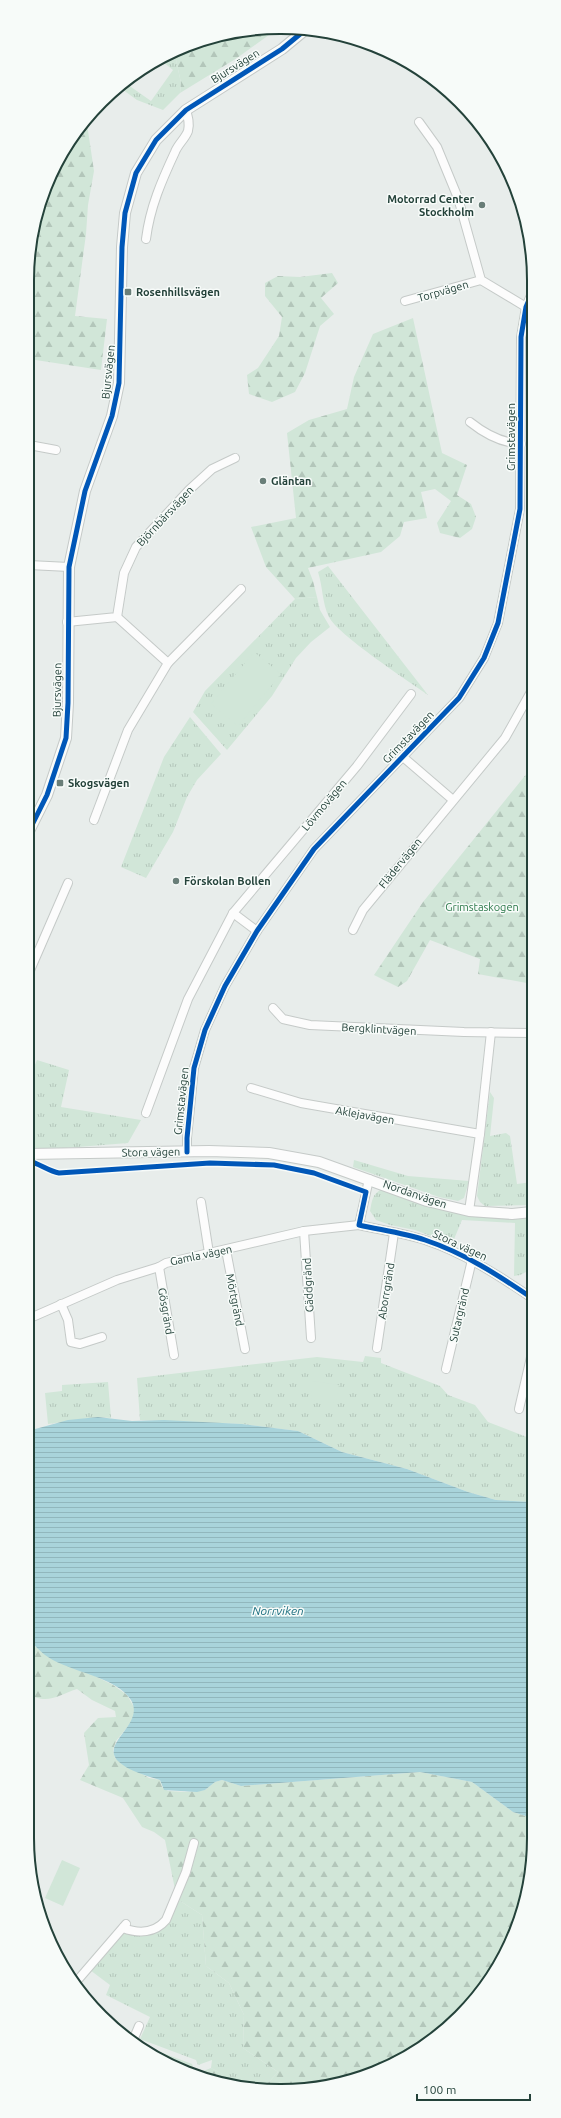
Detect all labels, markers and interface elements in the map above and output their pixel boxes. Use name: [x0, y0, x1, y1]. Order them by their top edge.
street label: Bjursvägen: [209, 46, 261, 86]
place label: Motorrad Center Stockholm: [387, 193, 474, 218]
marker: Motorrad Center Stockholm: [477, 200, 487, 210]
street label: Torpvägen: [416, 278, 470, 304]
place label: Rosenhillsvägen: [136, 286, 220, 298]
marker: Rosenhillsvägen: [123, 287, 133, 297]
street label: Bjursvägen: [99, 344, 117, 400]
street label: Grimstavägen: [505, 403, 517, 471]
place label: Gläntan: [271, 475, 311, 487]
marker: Gläntan: [258, 476, 268, 486]
street label: Björnbärsvägen: [134, 484, 196, 548]
street label: Bjursvägen: [51, 663, 63, 717]
street label: Grimstavägen: [380, 708, 436, 766]
place label: Skogsvägen: [68, 777, 129, 789]
street label: Lövmovägen: [299, 777, 349, 833]
marker: Skogsvägen: [55, 778, 65, 788]
street label: Flädervägen: [376, 836, 424, 890]
place label: Förskolan Bollen: [184, 875, 271, 887]
marker: Förskolan Bollen: [171, 876, 181, 886]
park label: Grimstaskogen: [445, 901, 519, 913]
street label: Bergklintvägen: [341, 1021, 417, 1037]
street label: Grimstavägen: [171, 1067, 191, 1135]
street label: Aklejavägen: [335, 1104, 395, 1126]
street label: Stora vägen: [122, 1145, 180, 1159]
street label: Nordanvägen: [382, 1178, 448, 1210]
street label: Stora vägen: [431, 1227, 489, 1263]
street label: Gamla vägen: [169, 1243, 233, 1267]
street label: Gäddgränd: [301, 1257, 315, 1313]
street label: Aborrgränd: [376, 1262, 396, 1320]
street label: Mörtgränd: [224, 1273, 246, 1327]
street label: Gösgränd: [156, 1287, 176, 1335]
street label: Sutargränd: [447, 1287, 471, 1343]
water label: Norrviken: [252, 1604, 304, 1617]
scale bar: [417, 2076, 530, 2102]
text: 100 m: [423, 2083, 456, 2096]

